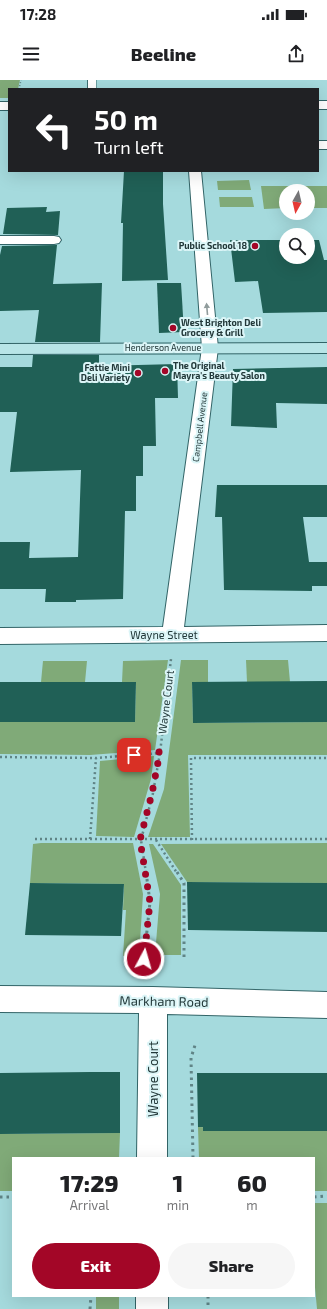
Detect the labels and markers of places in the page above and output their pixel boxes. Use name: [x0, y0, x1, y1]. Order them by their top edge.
place label: Public School 18: [179, 240, 247, 251]
marker: Public School 18: [250, 241, 260, 251]
place label: West Brighton Deli Grocery & Grill: [181, 317, 261, 339]
marker: West Brighton Deli Grocery & Grill: [168, 323, 178, 333]
place label: The Original Mayra's Beauty Salon: [173, 360, 265, 382]
place label: Fattie Mini Deli Variety: [81, 362, 131, 384]
marker: The Original Mayra's Beauty Salon: [160, 366, 170, 376]
marker: Fattie Mini Deli Variety: [133, 368, 143, 378]
pin: [117, 738, 151, 772]

